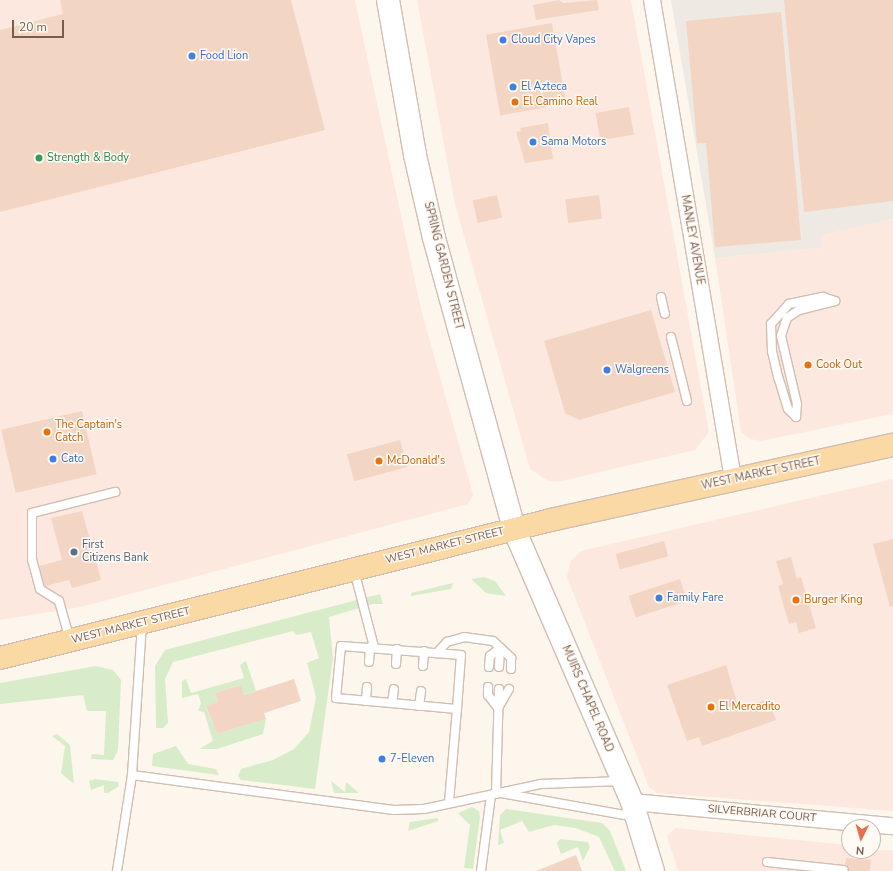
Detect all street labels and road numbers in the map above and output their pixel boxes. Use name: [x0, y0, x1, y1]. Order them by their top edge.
street label: MANLEY AVENUE: [678, 194, 706, 286]
street label: SPRING GARDEN STREET: [421, 201, 465, 331]
street label: WEST MARKET STREET: [700, 455, 822, 493]
street label: WEST MARKET STREET: [384, 525, 506, 567]
street label: WEST MARKET STREET: [70, 605, 192, 647]
street label: MUIRS CHAPEL ROAD: [558, 644, 616, 754]
street label: SILVERBRIAR COURT: [707, 803, 817, 825]

